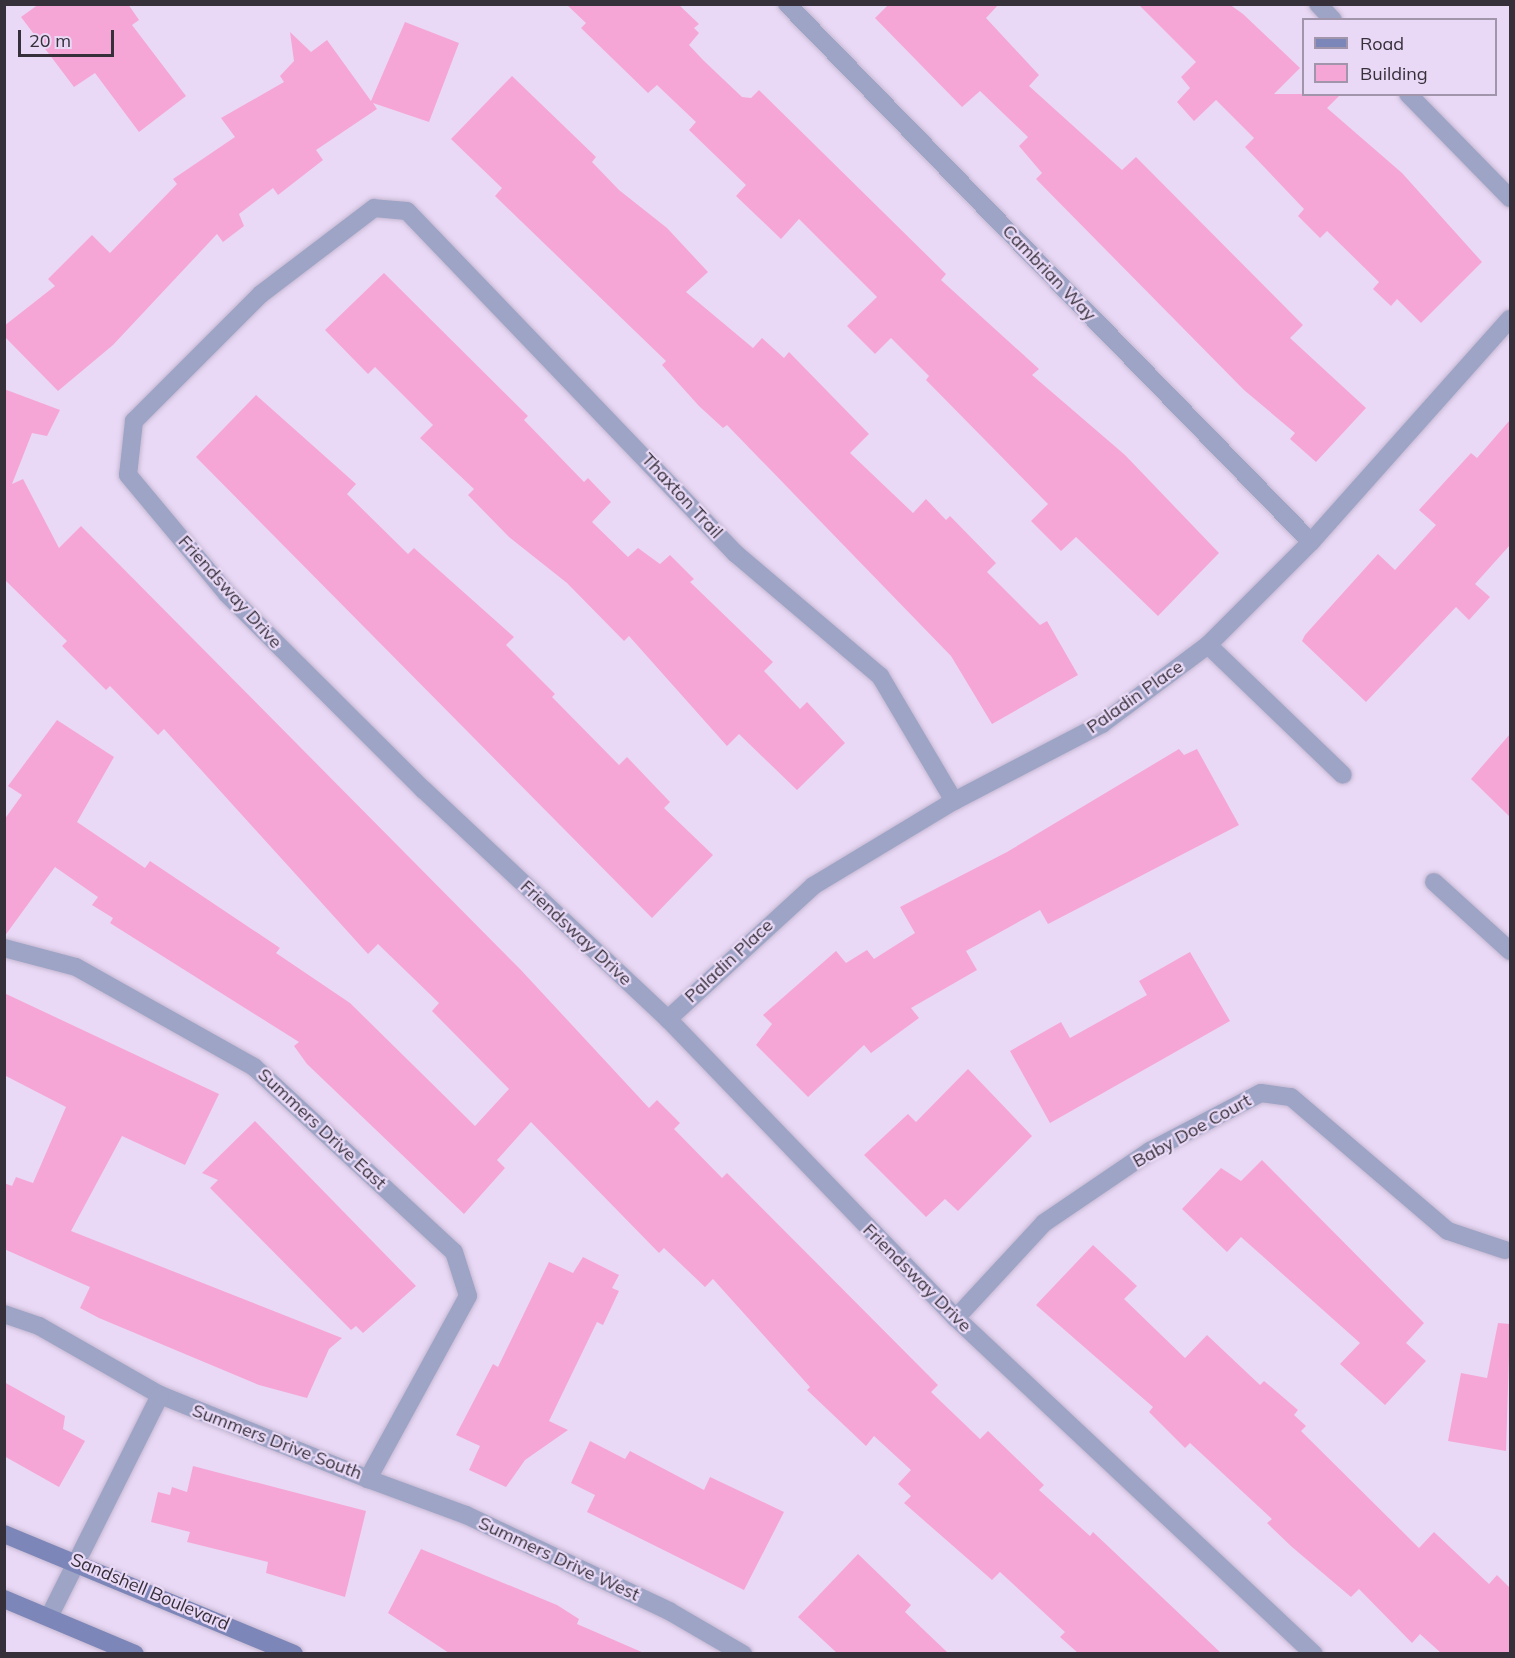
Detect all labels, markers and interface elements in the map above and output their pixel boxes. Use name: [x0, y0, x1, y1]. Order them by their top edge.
scale bar: [21, 18, 117, 56]
legend: [1302, 18, 1497, 96]
text: 20 m: [29, 29, 71, 52]
text: Road: [1360, 32, 1404, 55]
text: Building: [1360, 62, 1428, 85]
street label: Cambrian Way: [998, 220, 1100, 326]
street label: Thaxton Trail: [637, 449, 727, 543]
street label: Friendsway Drive: [174, 531, 286, 653]
street label: Paladin Place: [1083, 656, 1187, 738]
street label: Friendsway Drive: [516, 876, 636, 990]
street label: Paladin Place: [680, 915, 778, 1007]
street label: Summers Drive East: [253, 1064, 391, 1194]
street label: Baby Doe Court: [1129, 1090, 1255, 1172]
street label: Friendsway Drive: [858, 1219, 976, 1337]
street label: Summers Drive South: [189, 1400, 365, 1484]
street label: Summers Drive West: [475, 1512, 643, 1606]
street label: Sandshell Boulevard: [67, 1549, 233, 1635]

